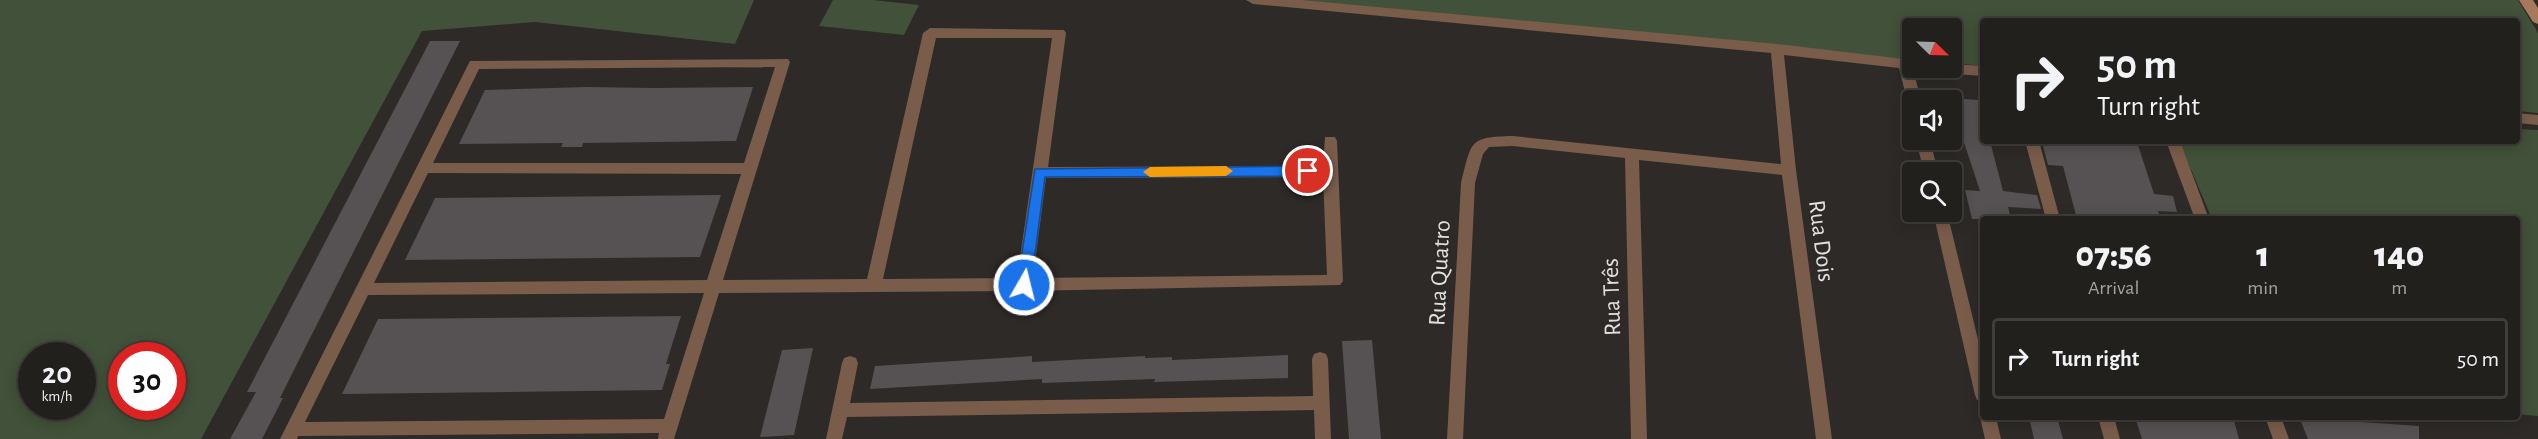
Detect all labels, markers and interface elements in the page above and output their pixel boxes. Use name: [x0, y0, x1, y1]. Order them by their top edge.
north arrow: [1902, 18, 1962, 78]
map controls: [1902, 18, 1962, 222]
icon: right: [1998, 42, 2076, 120]
text: 50 m: [2097, 44, 2177, 86]
button: sound: [1902, 90, 1962, 150]
text: Turn right: [2097, 93, 2200, 120]
pin: [1282, 145, 1333, 196]
icon: arrive: [1291, 154, 1324, 187]
button: search: [1902, 162, 1962, 222]
street label: Rua Dois: [1804, 199, 1838, 283]
street label: Rua Quatro: [1425, 219, 1455, 327]
text: 07:56: [2076, 237, 2152, 273]
text: 1: [2256, 237, 2269, 273]
text: 140: [2374, 237, 2424, 273]
position arrow: [992, 253, 1056, 317]
street label: Rua Três: [1599, 258, 1625, 336]
text: Arrival: [2088, 278, 2139, 298]
text: min: [2247, 278, 2278, 298]
text: m: [2391, 278, 2407, 298]
speed limit sign: 30: [108, 342, 186, 420]
icon: right: [2001, 342, 2034, 375]
text: Turn right: [2052, 348, 2139, 370]
text: 50 m: [2457, 348, 2499, 370]
text: 20: [42, 359, 72, 389]
text: km/h: [42, 389, 72, 404]

